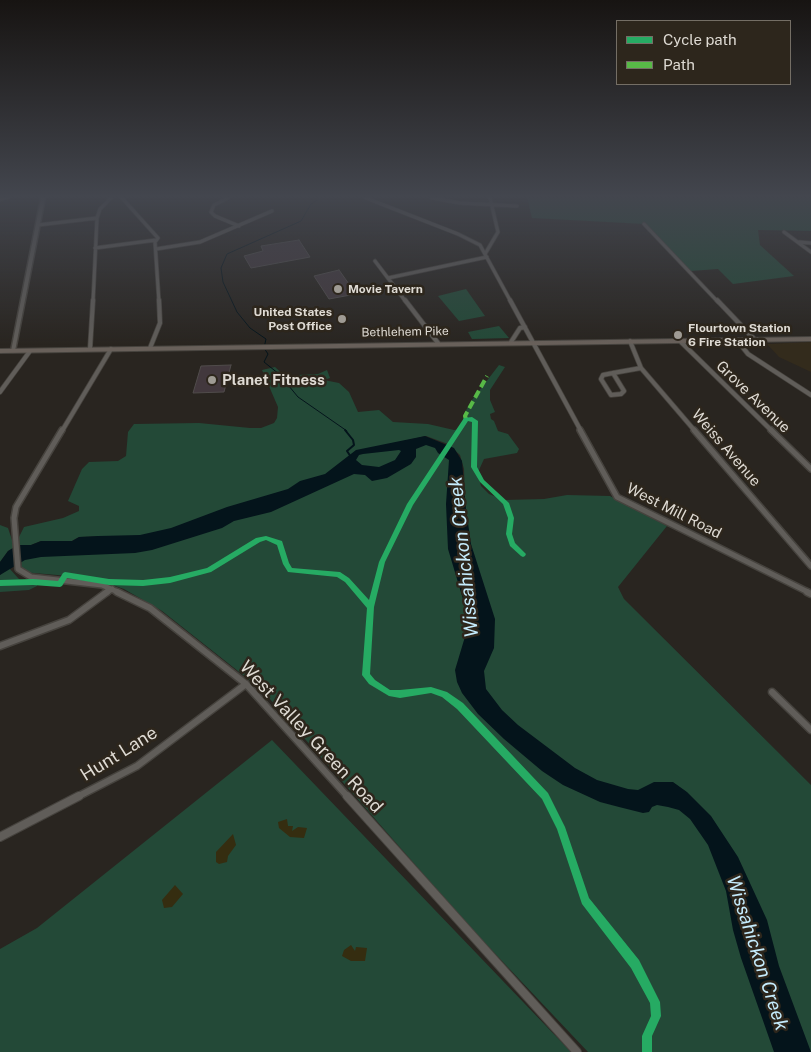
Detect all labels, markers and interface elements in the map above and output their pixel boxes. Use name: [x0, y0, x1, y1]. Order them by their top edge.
legend: [616, 20, 791, 85]
text: Cycle path: [663, 31, 737, 48]
text: Path: [663, 56, 695, 73]
place label: Movie Tavern: [348, 282, 423, 296]
marker: Movie Tavern: [332, 283, 344, 295]
place label: United States Post Office: [254, 305, 332, 333]
marker: United States Post Office: [336, 313, 348, 325]
place label: Flourtown Station 6 Fire Station: [688, 321, 791, 349]
street label: Bethlehem Pike: [361, 324, 449, 340]
marker: Flourtown Station 6 Fire Station: [672, 329, 684, 341]
street label: Grove Avenue: [712, 357, 794, 437]
place label: Planet Fitness: [222, 371, 325, 389]
marker: Planet Fitness: [206, 374, 218, 386]
street label: Weiss Avenue: [688, 406, 764, 490]
water label: Wissahickon Creek: [444, 475, 484, 639]
street label: West Mill Road: [624, 479, 724, 543]
street label: West Valley Green Road: [235, 656, 387, 818]
street label: Hunt Lane: [77, 722, 161, 786]
water label: Wissahickon Creek: [721, 873, 793, 1033]

